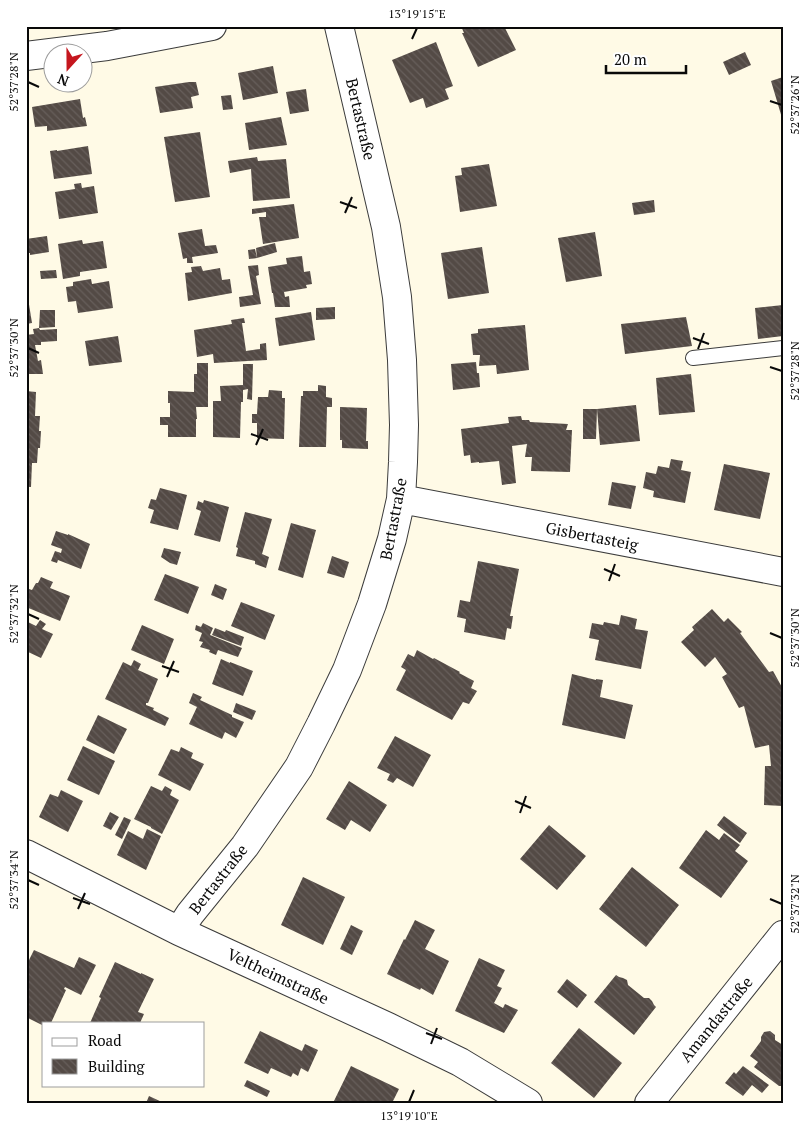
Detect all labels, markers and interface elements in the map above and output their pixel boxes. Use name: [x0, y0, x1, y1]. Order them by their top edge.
text: 13°19'15"E: [388, 6, 446, 21]
north arrow: [42, 42, 92, 92]
scale bar: [606, 42, 686, 74]
text: 20 m: [614, 49, 647, 69]
text: 52°37'28"N: [6, 52, 21, 112]
text: N: [54, 70, 72, 91]
text: 52°37'26"N: [787, 75, 802, 135]
street label: Bertastraße: [341, 76, 381, 162]
text: 52°37'30"N: [6, 318, 21, 378]
text: 52°37'28"N: [787, 341, 802, 401]
street label: Bertastraße: [374, 476, 412, 562]
street label: Gisbertasteig: [544, 516, 641, 556]
text: 52°37'32"N: [6, 584, 21, 644]
text: 52°37'30"N: [787, 608, 802, 668]
street label: Bertastraße: [184, 839, 252, 919]
text: 52°37'34"N: [6, 850, 21, 910]
text: 52°37'32"N: [787, 874, 802, 934]
street label: Veltheimstraße: [224, 943, 332, 1009]
street label: Amandastraße: [675, 971, 757, 1067]
legend: [42, 1022, 205, 1086]
text: Road: [88, 1030, 121, 1050]
text: Building: [88, 1056, 146, 1076]
text: 13°19'10"E: [380, 1108, 438, 1123]

